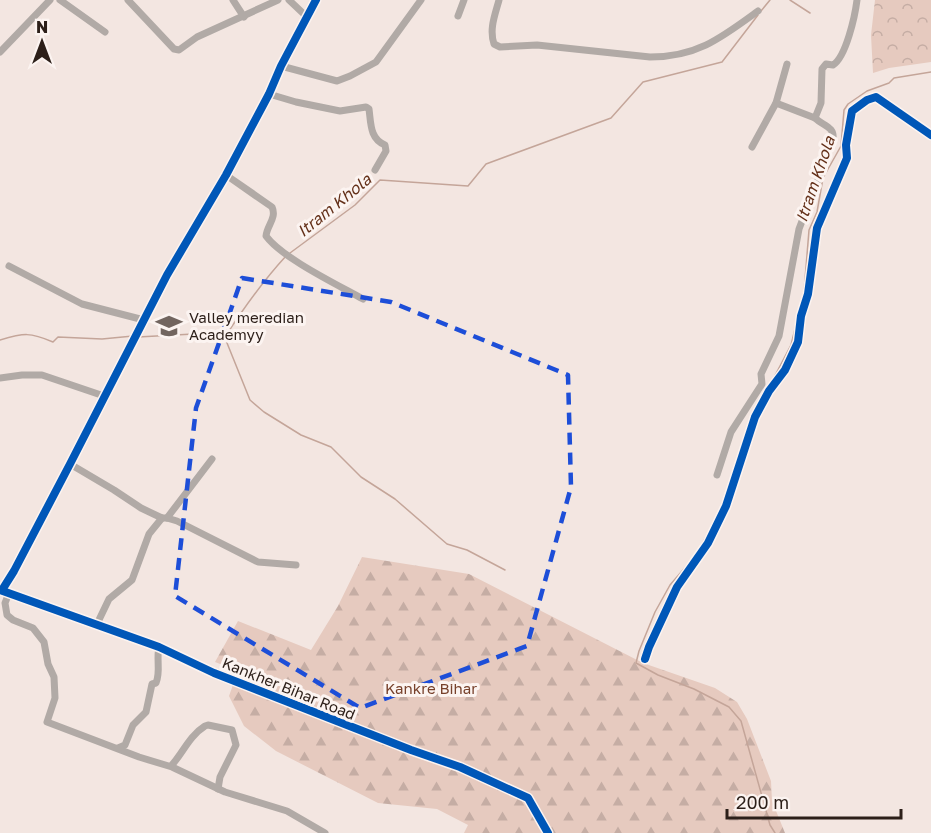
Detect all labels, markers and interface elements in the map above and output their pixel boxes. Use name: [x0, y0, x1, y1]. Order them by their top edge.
north arrow: [12, 12, 72, 72]
text: N: [36, 17, 48, 37]
water label: Itram Khola: [791, 133, 839, 225]
water label: Itram Khola: [293, 169, 376, 241]
place label: Valley meredian Academyy: [189, 308, 304, 343]
school or university icon: Valley meredian Academyy: [154, 311, 184, 341]
street label: Kankher Bihar Road: [220, 653, 358, 723]
park label: Kankre Bihar: [385, 679, 477, 697]
scale bar: [727, 782, 901, 820]
text: 200 m: [736, 791, 789, 813]

